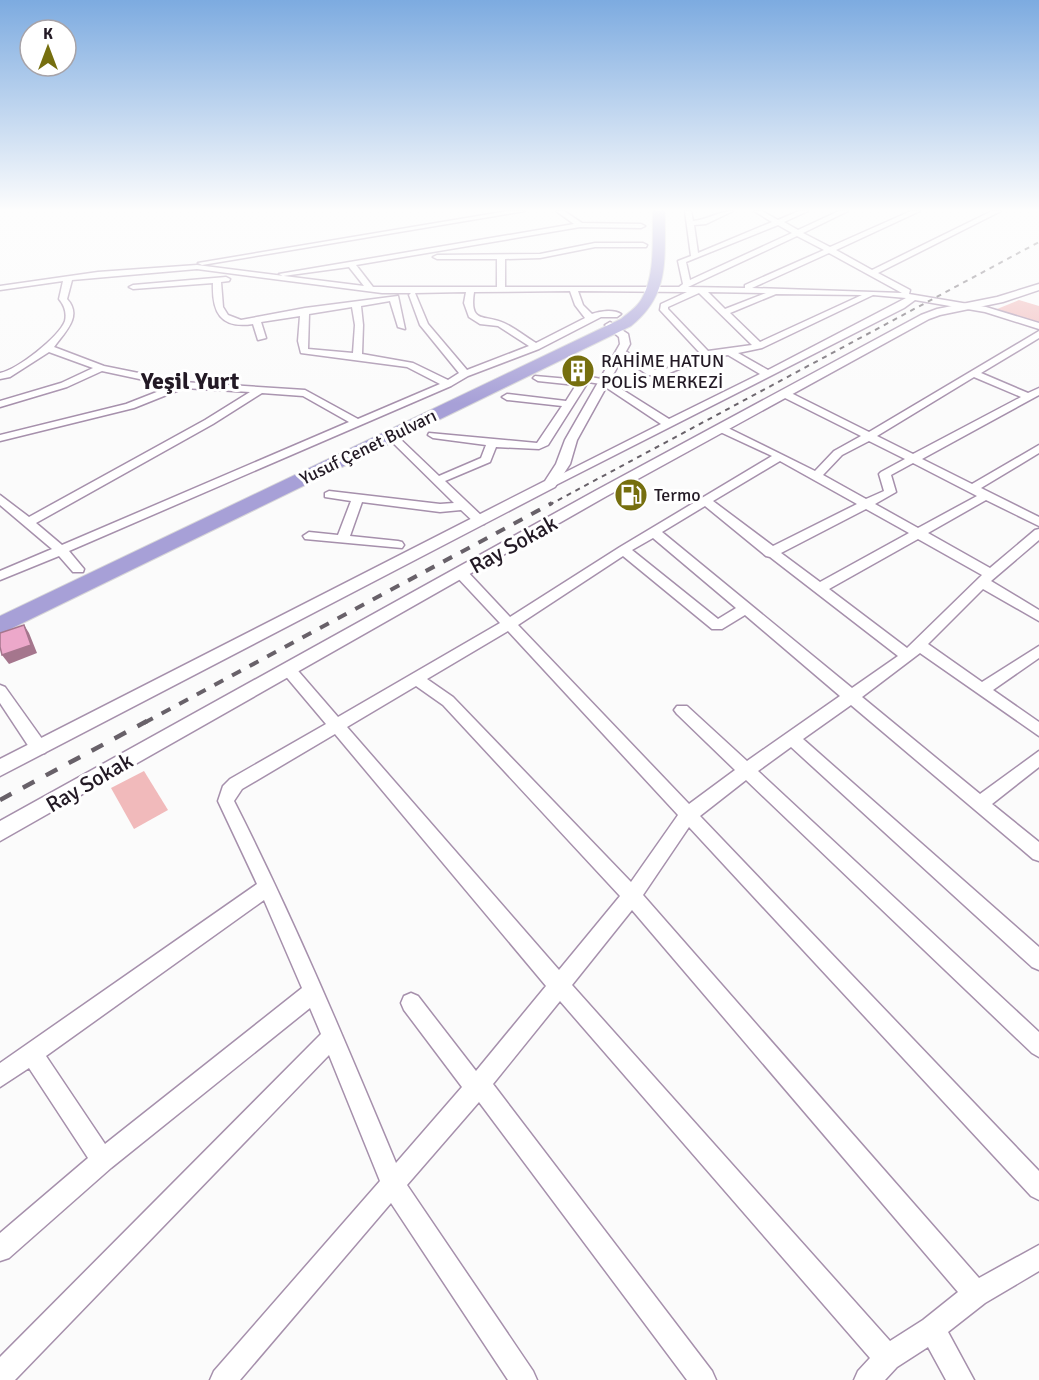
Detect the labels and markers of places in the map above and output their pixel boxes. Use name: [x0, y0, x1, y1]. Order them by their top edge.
place label: RAHİME HATUN POLİS MERKEZİ: [601, 350, 724, 393]
building icon: RAHİME HATUN POLİS MERKEZİ: [560, 353, 596, 389]
fuel station icon: Termo: [613, 477, 649, 513]
place label: Termo: [654, 484, 701, 506]

